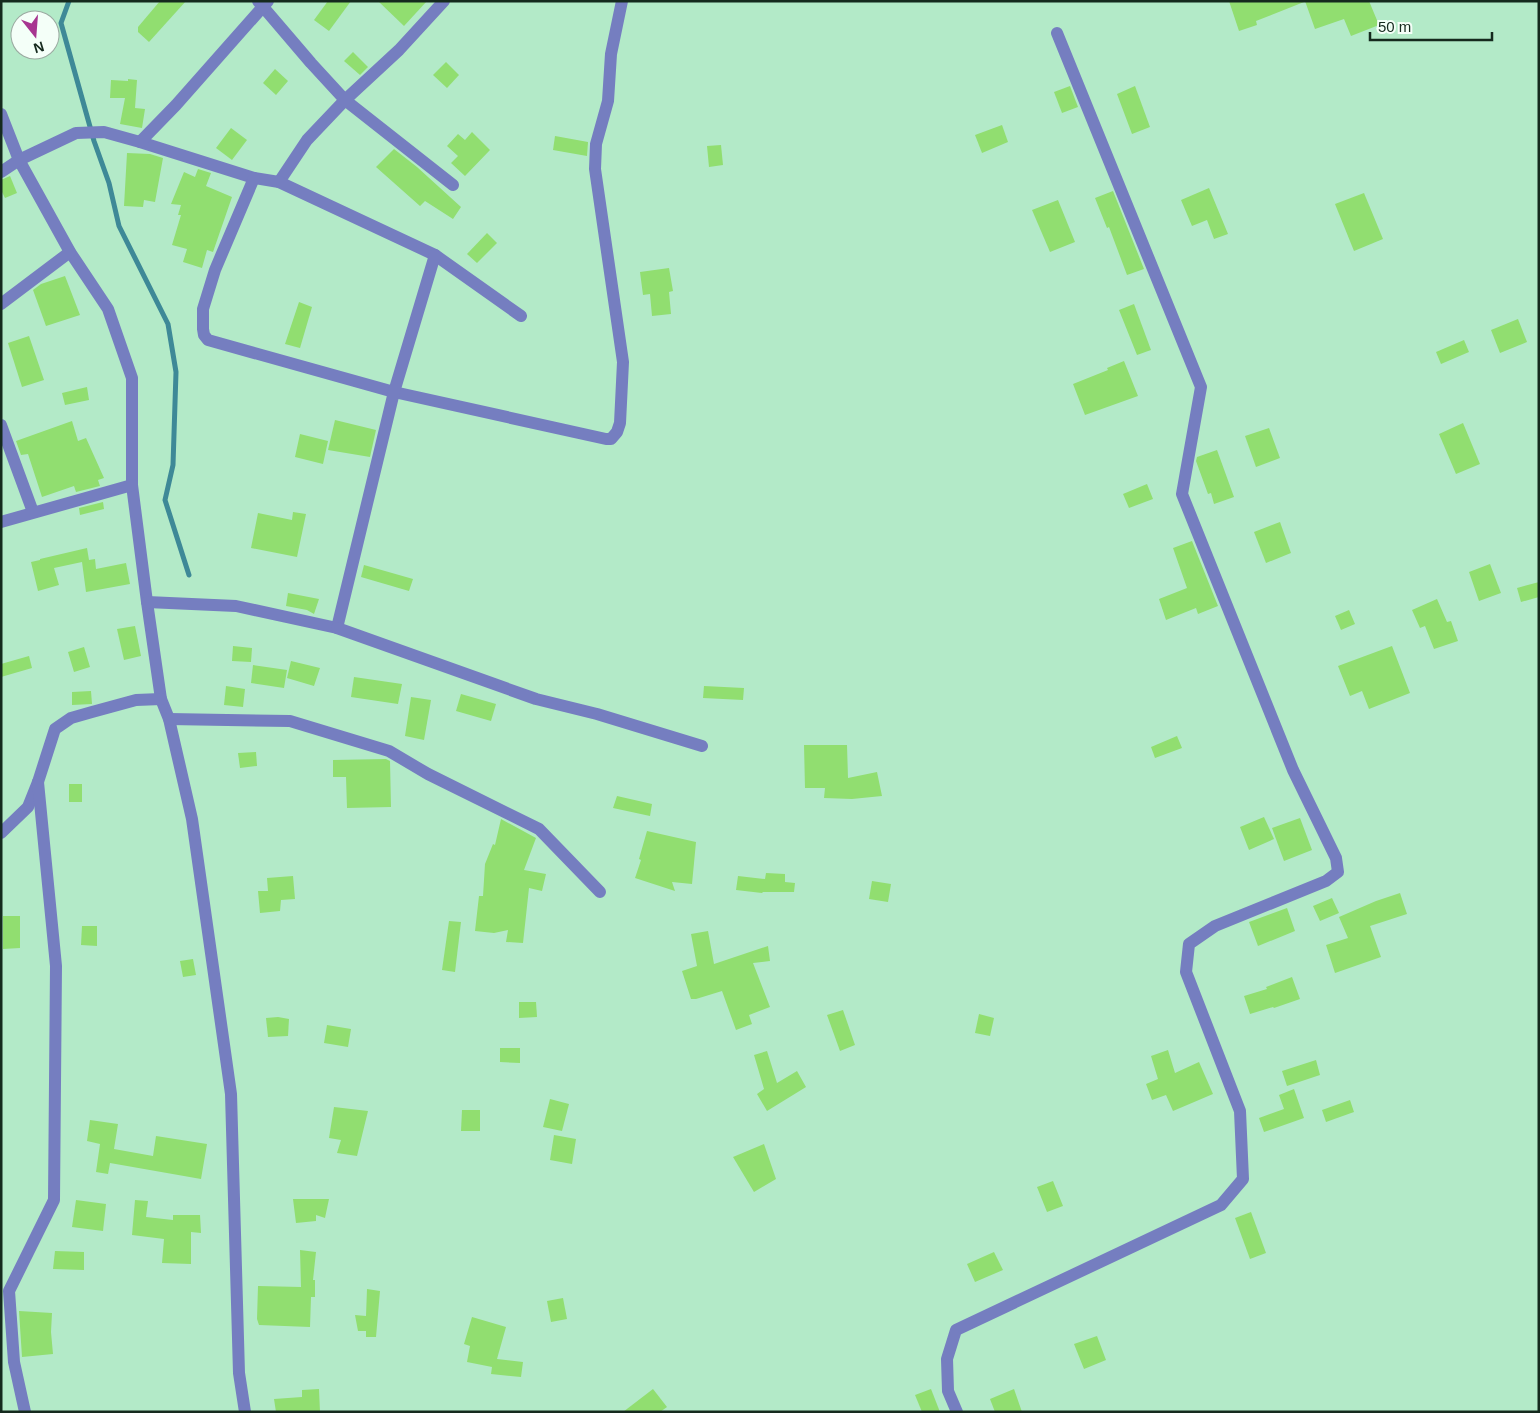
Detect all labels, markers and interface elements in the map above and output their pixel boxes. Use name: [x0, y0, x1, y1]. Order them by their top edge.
north arrow: [10, 10, 60, 60]
scale bar: [1370, 10, 1492, 42]
text: 50 m: [1378, 18, 1411, 35]
text: N: [32, 38, 46, 57]

